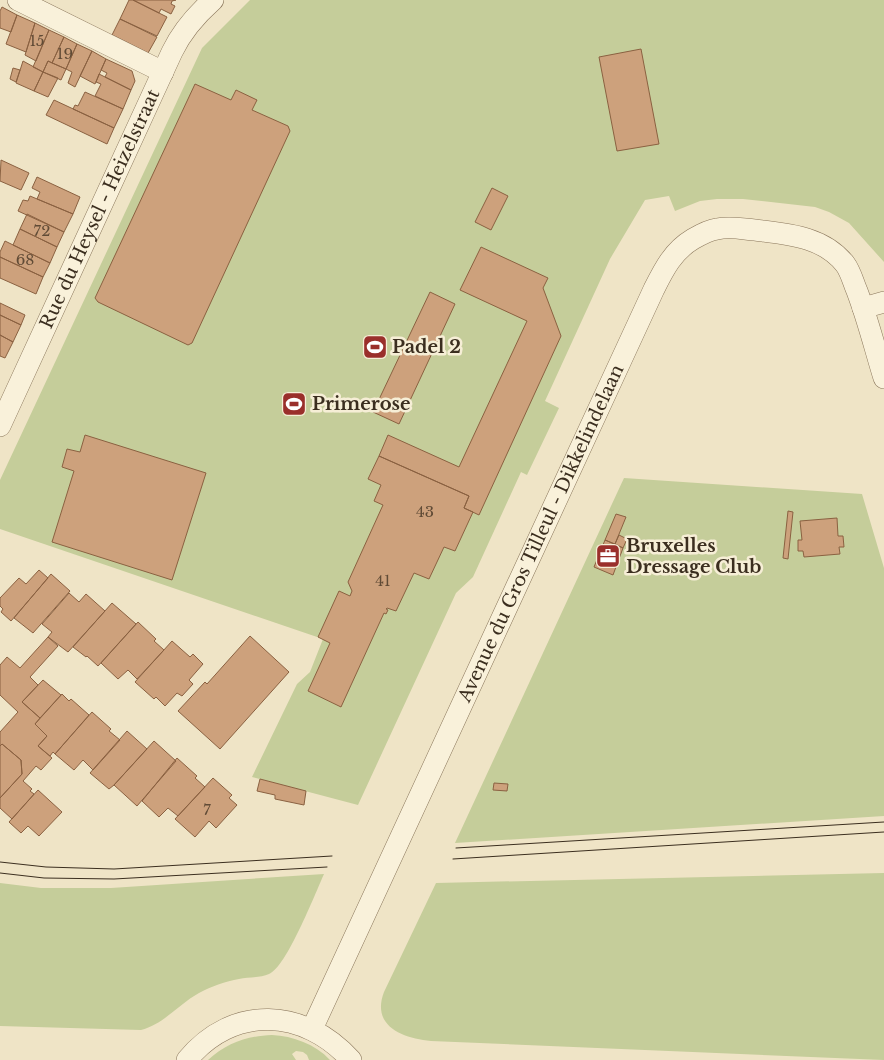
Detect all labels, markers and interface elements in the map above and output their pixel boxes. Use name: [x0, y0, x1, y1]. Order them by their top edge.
house number: 15: [29, 31, 45, 50]
house number: 19: [57, 44, 73, 63]
street label: Rue du Heysel - Heizelstraat: [35, 86, 164, 332]
house number: 72: [34, 221, 50, 240]
house number: 68: [16, 250, 34, 269]
sports icon: Padel 2: [362, 334, 388, 360]
place label: Padel 2: [392, 336, 461, 358]
street label: Avenue du Gros Tilleul - Dikkelindelaan: [453, 361, 629, 707]
sports icon: Primerose: [281, 391, 307, 417]
place label: Primerose: [312, 393, 410, 415]
house number: 43: [416, 502, 434, 521]
place label: Bruxelles Dressage Club: [626, 535, 761, 578]
office icon: Bruxelles Dressage Club: [595, 543, 621, 569]
house number: 41: [375, 571, 391, 590]
house number: 7: [203, 800, 211, 819]

